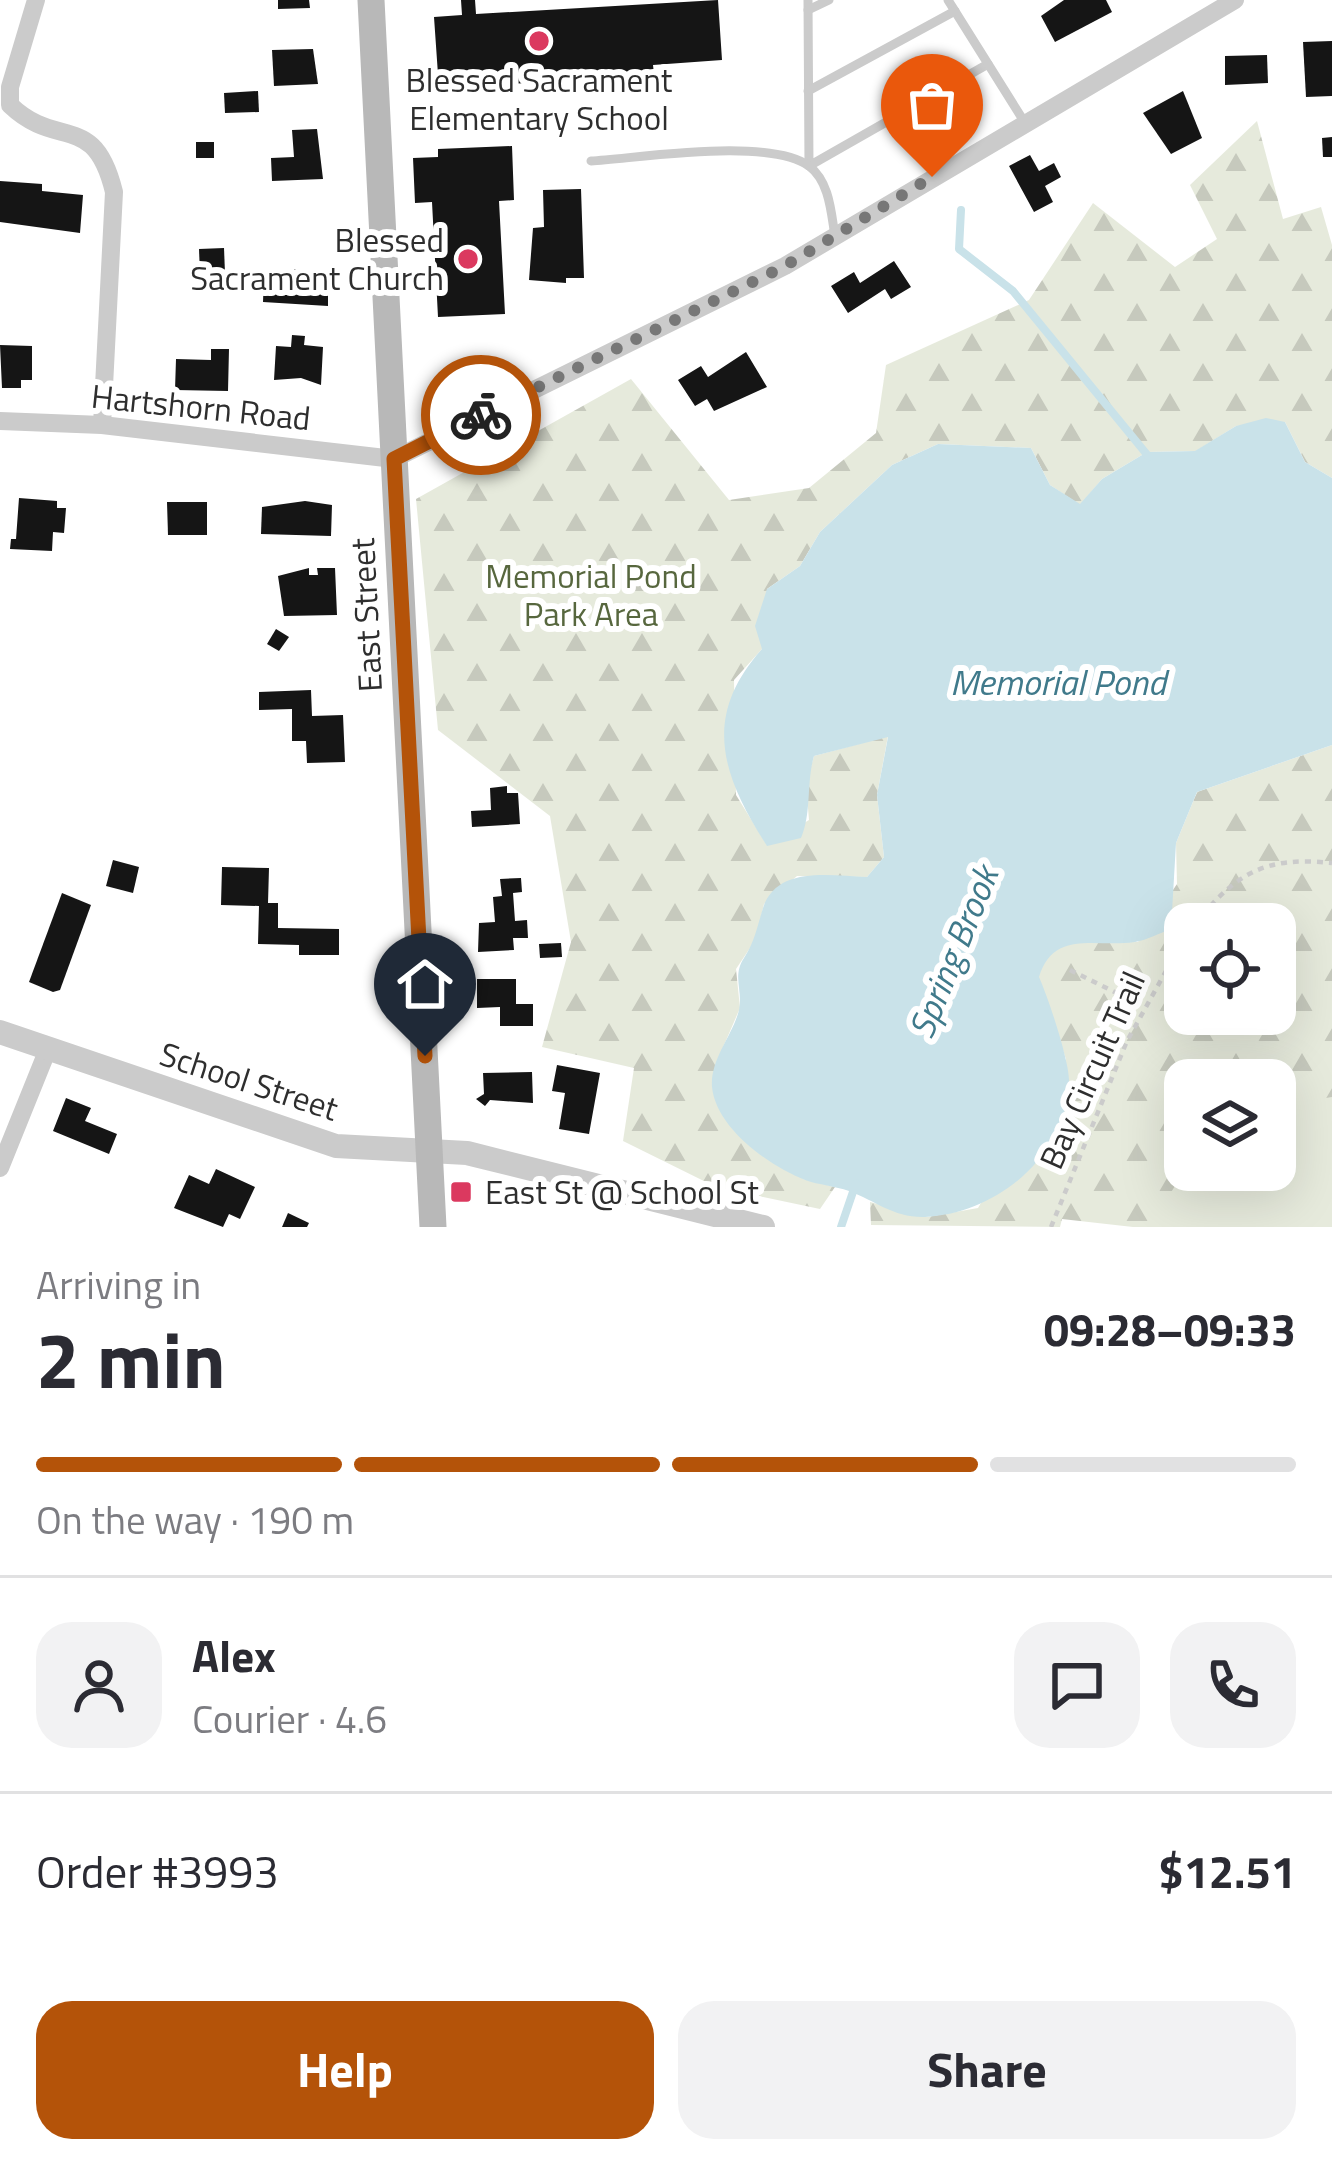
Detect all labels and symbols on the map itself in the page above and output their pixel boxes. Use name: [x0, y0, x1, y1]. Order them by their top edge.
marker: Blessed Sacrament Elementary School: [526, 28, 552, 54]
pin: [881, 54, 983, 177]
place label: Blessed Sacrament Elementary School: [406, 55, 673, 143]
place label: Blessed Sacrament Church: [190, 215, 444, 303]
marker: Blessed Sacrament Church: [455, 246, 481, 272]
courier: [421, 355, 541, 475]
street label: Hartshorn Road: [89, 371, 313, 443]
street label: East Street: [337, 536, 395, 693]
park label: Memorial Pond Park Area: [485, 551, 697, 639]
water label: Memorial Pond: [950, 654, 1170, 709]
water label: Spring Brook: [893, 854, 1013, 1046]
pin: [374, 933, 476, 1056]
street label: Bay Circuit Trail: [1026, 963, 1158, 1177]
street label: School Street: [153, 1029, 345, 1133]
place label: East St @ School St: [485, 1167, 759, 1217]
marker: East St @ School St: [448, 1179, 474, 1205]

